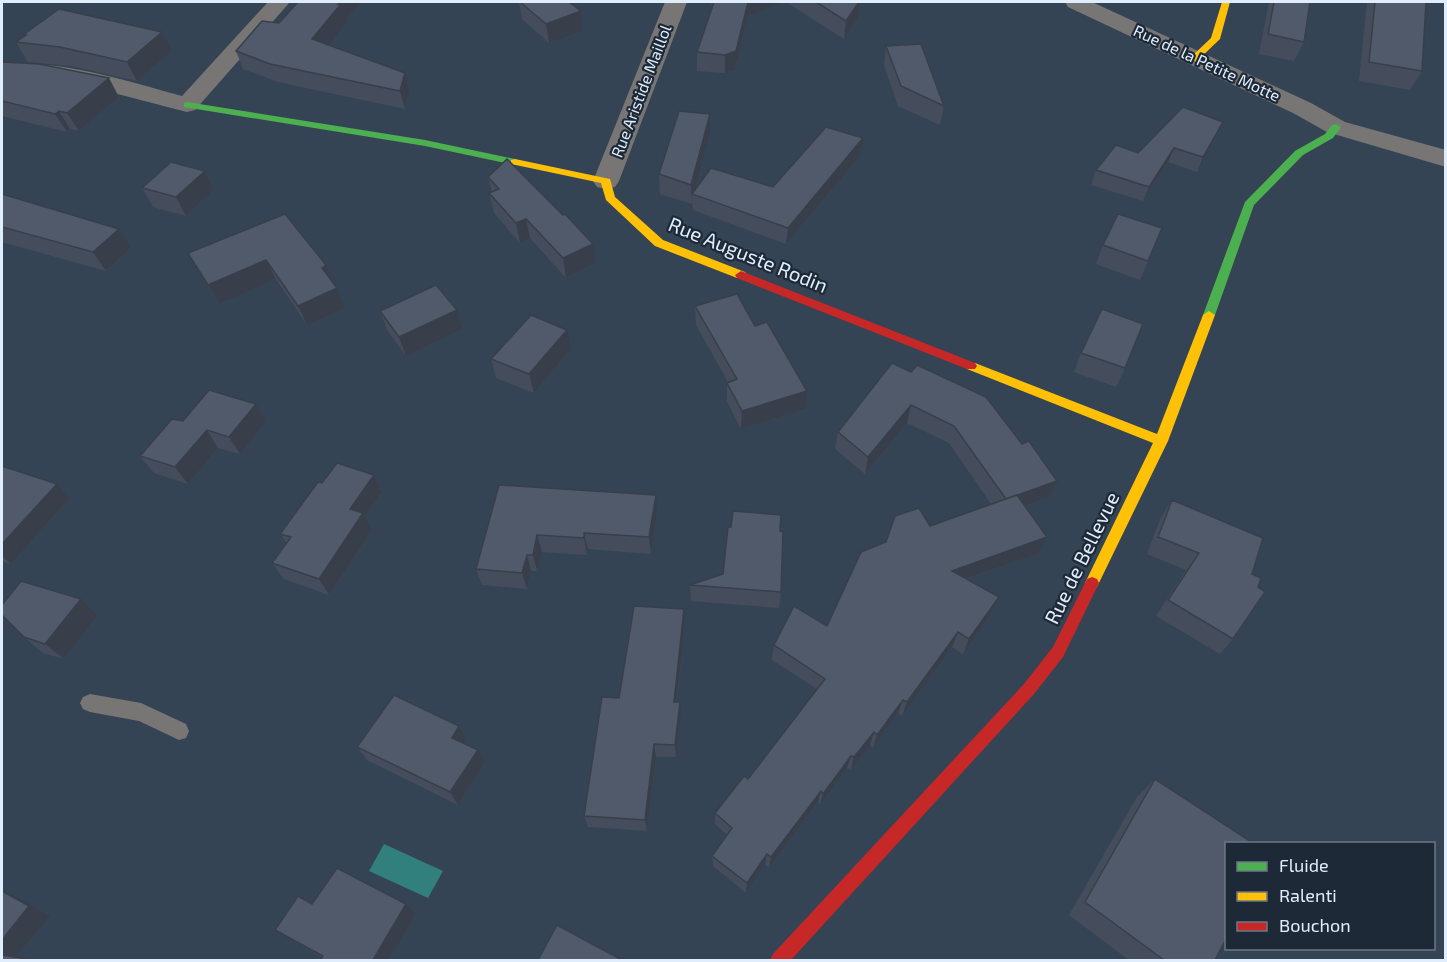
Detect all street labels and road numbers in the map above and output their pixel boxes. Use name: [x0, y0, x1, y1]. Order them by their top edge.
street label: Rue de la Petite Motte: [1131, 20, 1284, 105]
street label: Rue Aristide Maillol: [606, 21, 675, 160]
street label: Rue Auguste Rodin: [665, 211, 831, 297]
street label: Rue de Bellevue: [1039, 488, 1123, 628]

